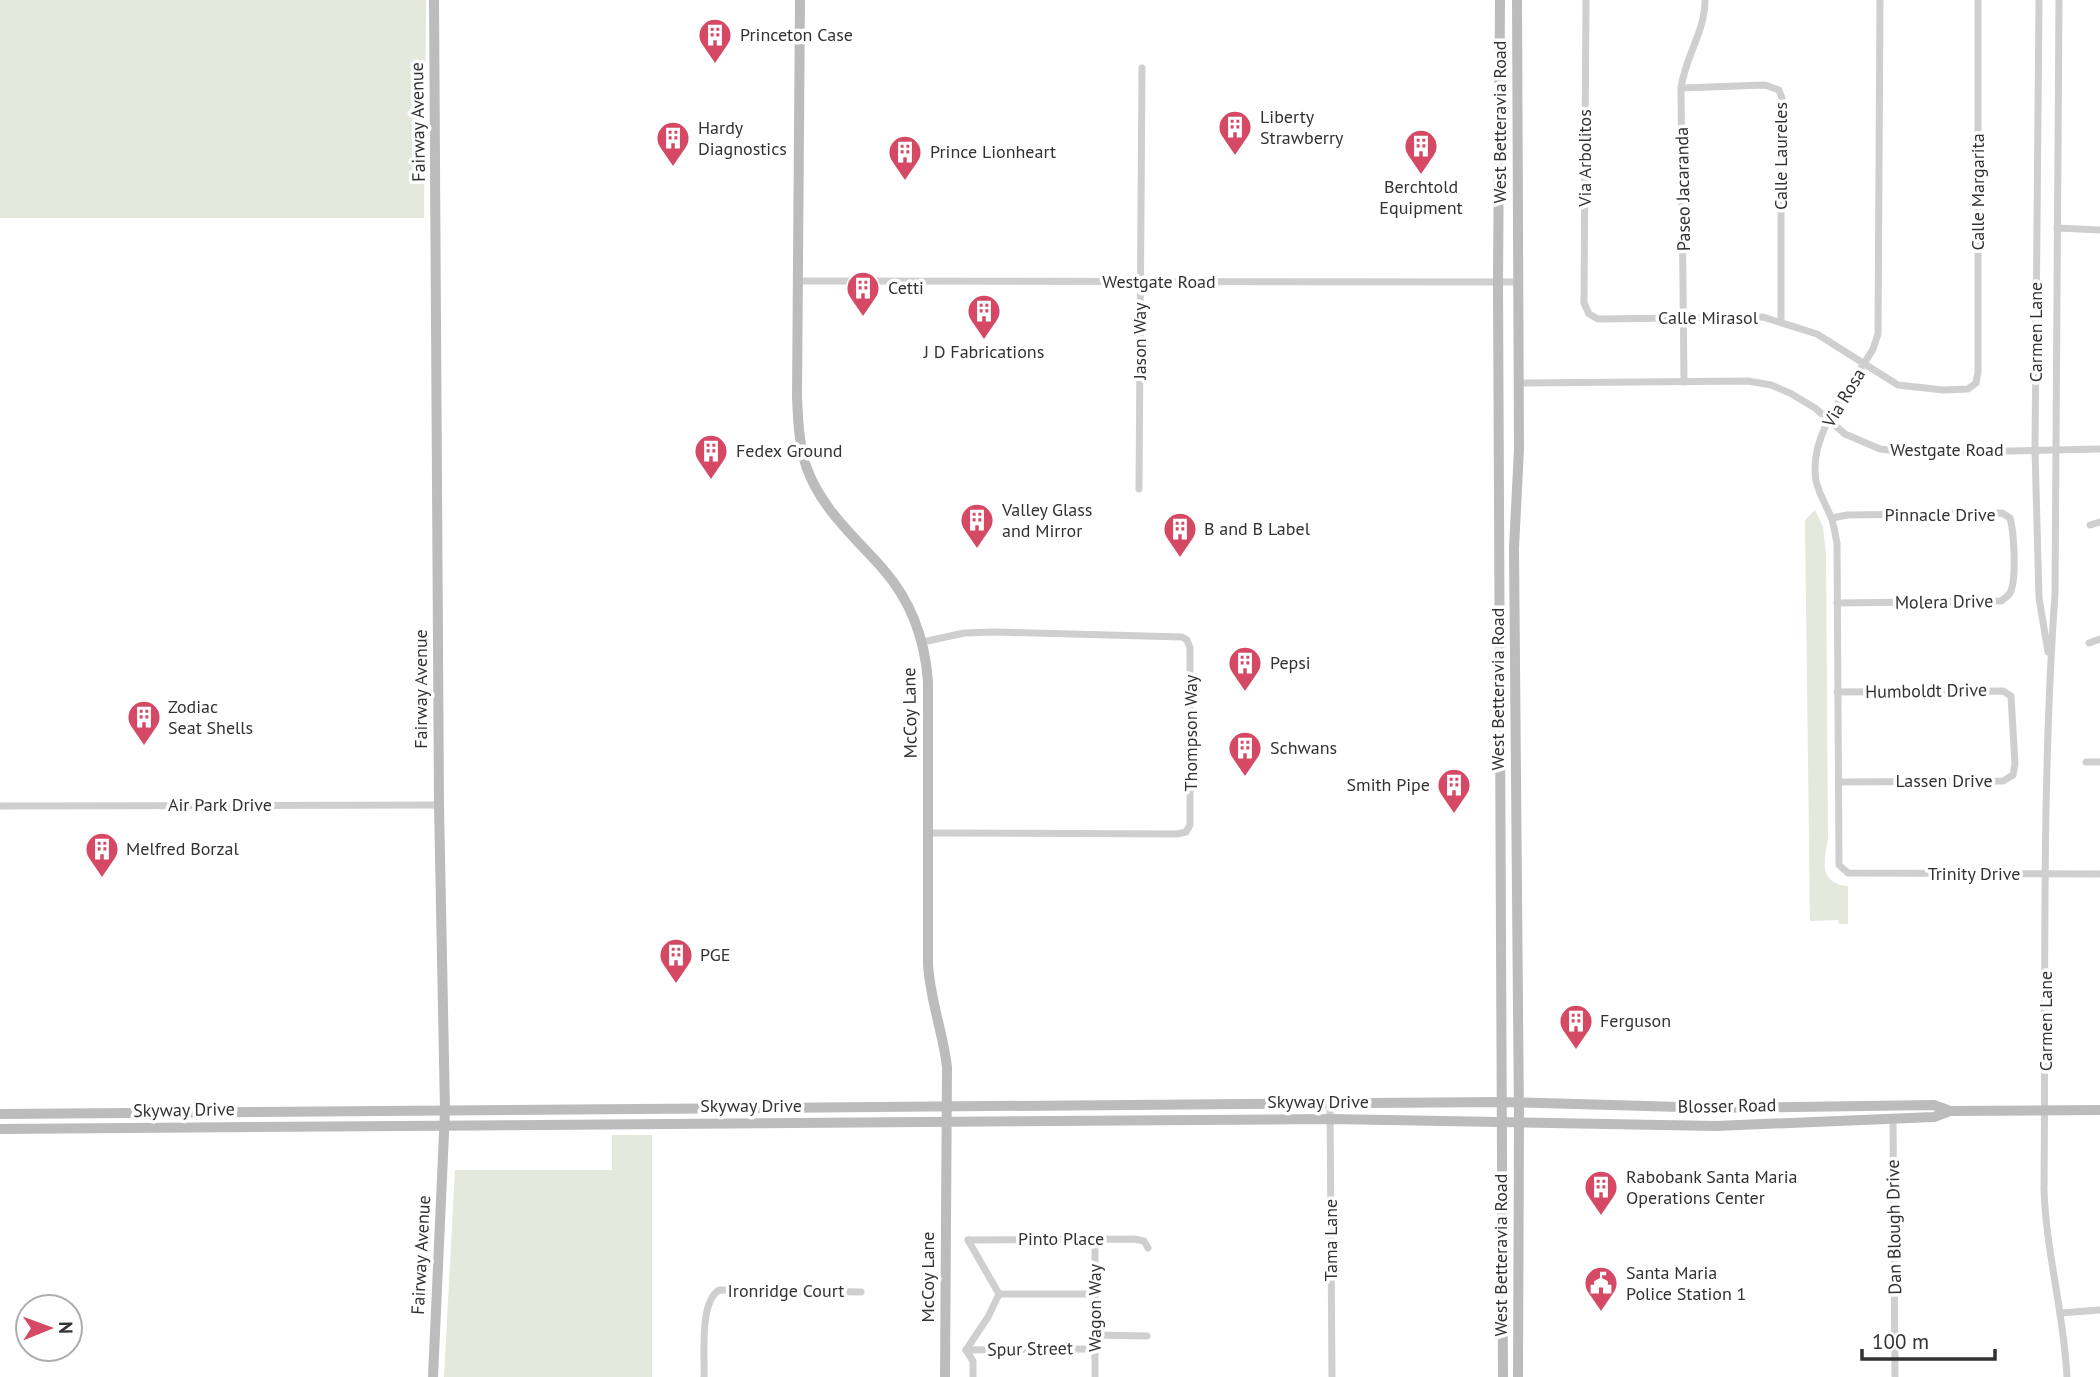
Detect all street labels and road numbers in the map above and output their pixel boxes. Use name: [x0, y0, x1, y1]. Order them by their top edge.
street label: West Betteravia Road: [1488, 41, 1511, 203]
street label: Fairway Avenue: [405, 62, 430, 182]
street label: Calle Laureles: [1769, 102, 1792, 210]
street label: Via Arbolitos: [1573, 109, 1596, 208]
street label: Paseo Jacaranda: [1670, 127, 1695, 251]
street label: Calle Margarita: [1966, 133, 1989, 251]
street label: Westgate Road: [1102, 270, 1216, 293]
street label: Carmen Lane: [2024, 282, 2047, 382]
street label: Jason Way: [1128, 302, 1151, 381]
street label: Calle Mirasol: [1658, 306, 1759, 329]
street label: Via Rosa: [1817, 364, 1870, 432]
street label: Westgate Road: [1890, 438, 2004, 461]
street label: Pinnacle Drive: [1884, 503, 1996, 526]
street label: Molera Drive: [1895, 589, 1993, 614]
street label: West Betteravia Road: [1486, 608, 1509, 770]
street label: Fairway Avenue: [409, 629, 432, 749]
street label: McCoy Lane: [897, 667, 922, 759]
street label: Thompson Way: [1179, 674, 1202, 791]
street label: Humboldt Drive: [1865, 678, 1987, 703]
street label: Lassen Drive: [1895, 769, 1993, 792]
street label: Air Park Drive: [168, 793, 272, 816]
street label: Trinity Drive: [1928, 862, 2020, 885]
street label: Carmen Lane: [2034, 971, 2057, 1071]
street label: Skyway Drive: [1267, 1090, 1369, 1113]
street label: Blosser Road: [1677, 1093, 1777, 1118]
street label: Skyway Drive: [700, 1094, 802, 1117]
street label: Skyway Drive: [133, 1097, 235, 1122]
street label: Dan Blough Drive: [1881, 1159, 1906, 1295]
street label: West Betteravia Road: [1489, 1174, 1512, 1336]
street label: Fairway Avenue: [406, 1195, 435, 1315]
street label: Tama Lane: [1319, 1199, 1342, 1281]
street label: Pinto Place: [1018, 1227, 1104, 1250]
street label: McCoy Lane: [916, 1232, 939, 1322]
street label: Wagon Way: [1083, 1263, 1106, 1352]
street label: Ironridge Court: [728, 1279, 844, 1302]
street label: Spur Street: [987, 1336, 1073, 1361]

